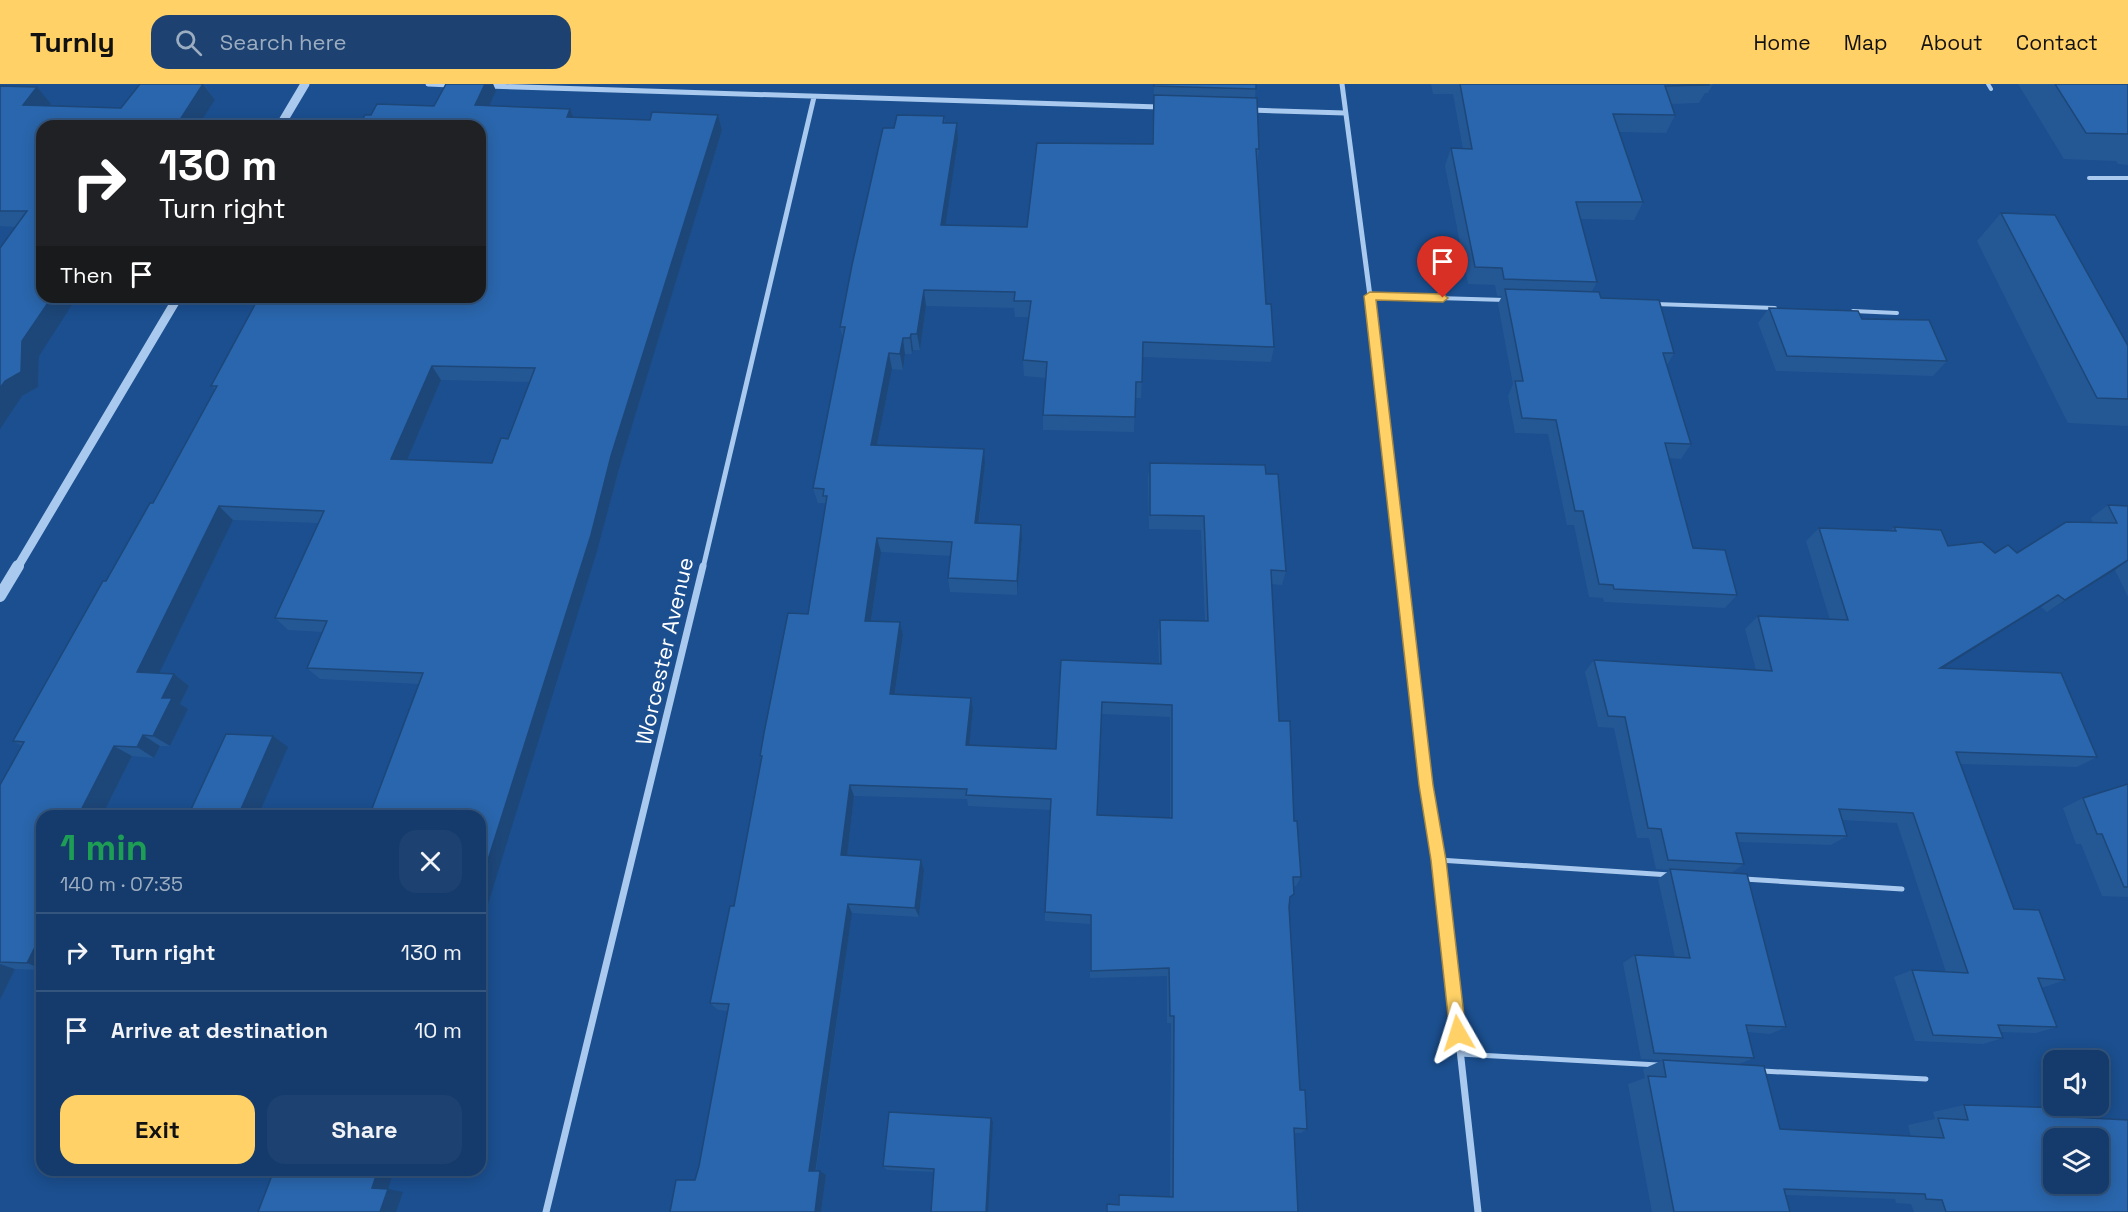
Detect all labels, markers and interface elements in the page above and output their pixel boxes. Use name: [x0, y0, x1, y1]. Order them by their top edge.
search box: [151, 15, 571, 69]
text: Turnly: [30, 24, 115, 60]
icon: search: [172, 26, 205, 59]
text: Search here: [220, 28, 347, 56]
text: Home: [1753, 29, 1811, 56]
text: Map: [1844, 29, 1888, 56]
text: About: [1921, 29, 1983, 56]
text: Contact: [2016, 29, 2098, 56]
text: 130 m: [159, 139, 277, 192]
icon: right: [60, 144, 138, 222]
text: Turn right: [159, 191, 286, 226]
pin: [1417, 236, 1468, 298]
icon: arrive: [1426, 245, 1459, 278]
icon: arrive: [125, 258, 158, 291]
text: Then: [60, 261, 113, 289]
street label: Worcester Avenue: [629, 554, 699, 748]
text: 1 min: [60, 825, 148, 871]
button: close: [399, 830, 462, 893]
text: 140 m · 07:35: [60, 871, 183, 897]
icon: right: [60, 936, 93, 969]
text: Turn right: [111, 938, 216, 966]
text: 130 m: [401, 938, 462, 966]
position arrow: [1426, 1001, 1490, 1065]
icon: arrive: [60, 1014, 93, 1047]
text: Arrive at destination: [111, 1016, 328, 1044]
text: 10 m: [414, 1016, 462, 1044]
map controls: [2043, 1050, 2109, 1194]
button: sound: [2043, 1050, 2109, 1116]
button: Exit: [60, 1095, 255, 1164]
button: Share: [267, 1095, 462, 1164]
button: layers: [2043, 1128, 2109, 1194]

